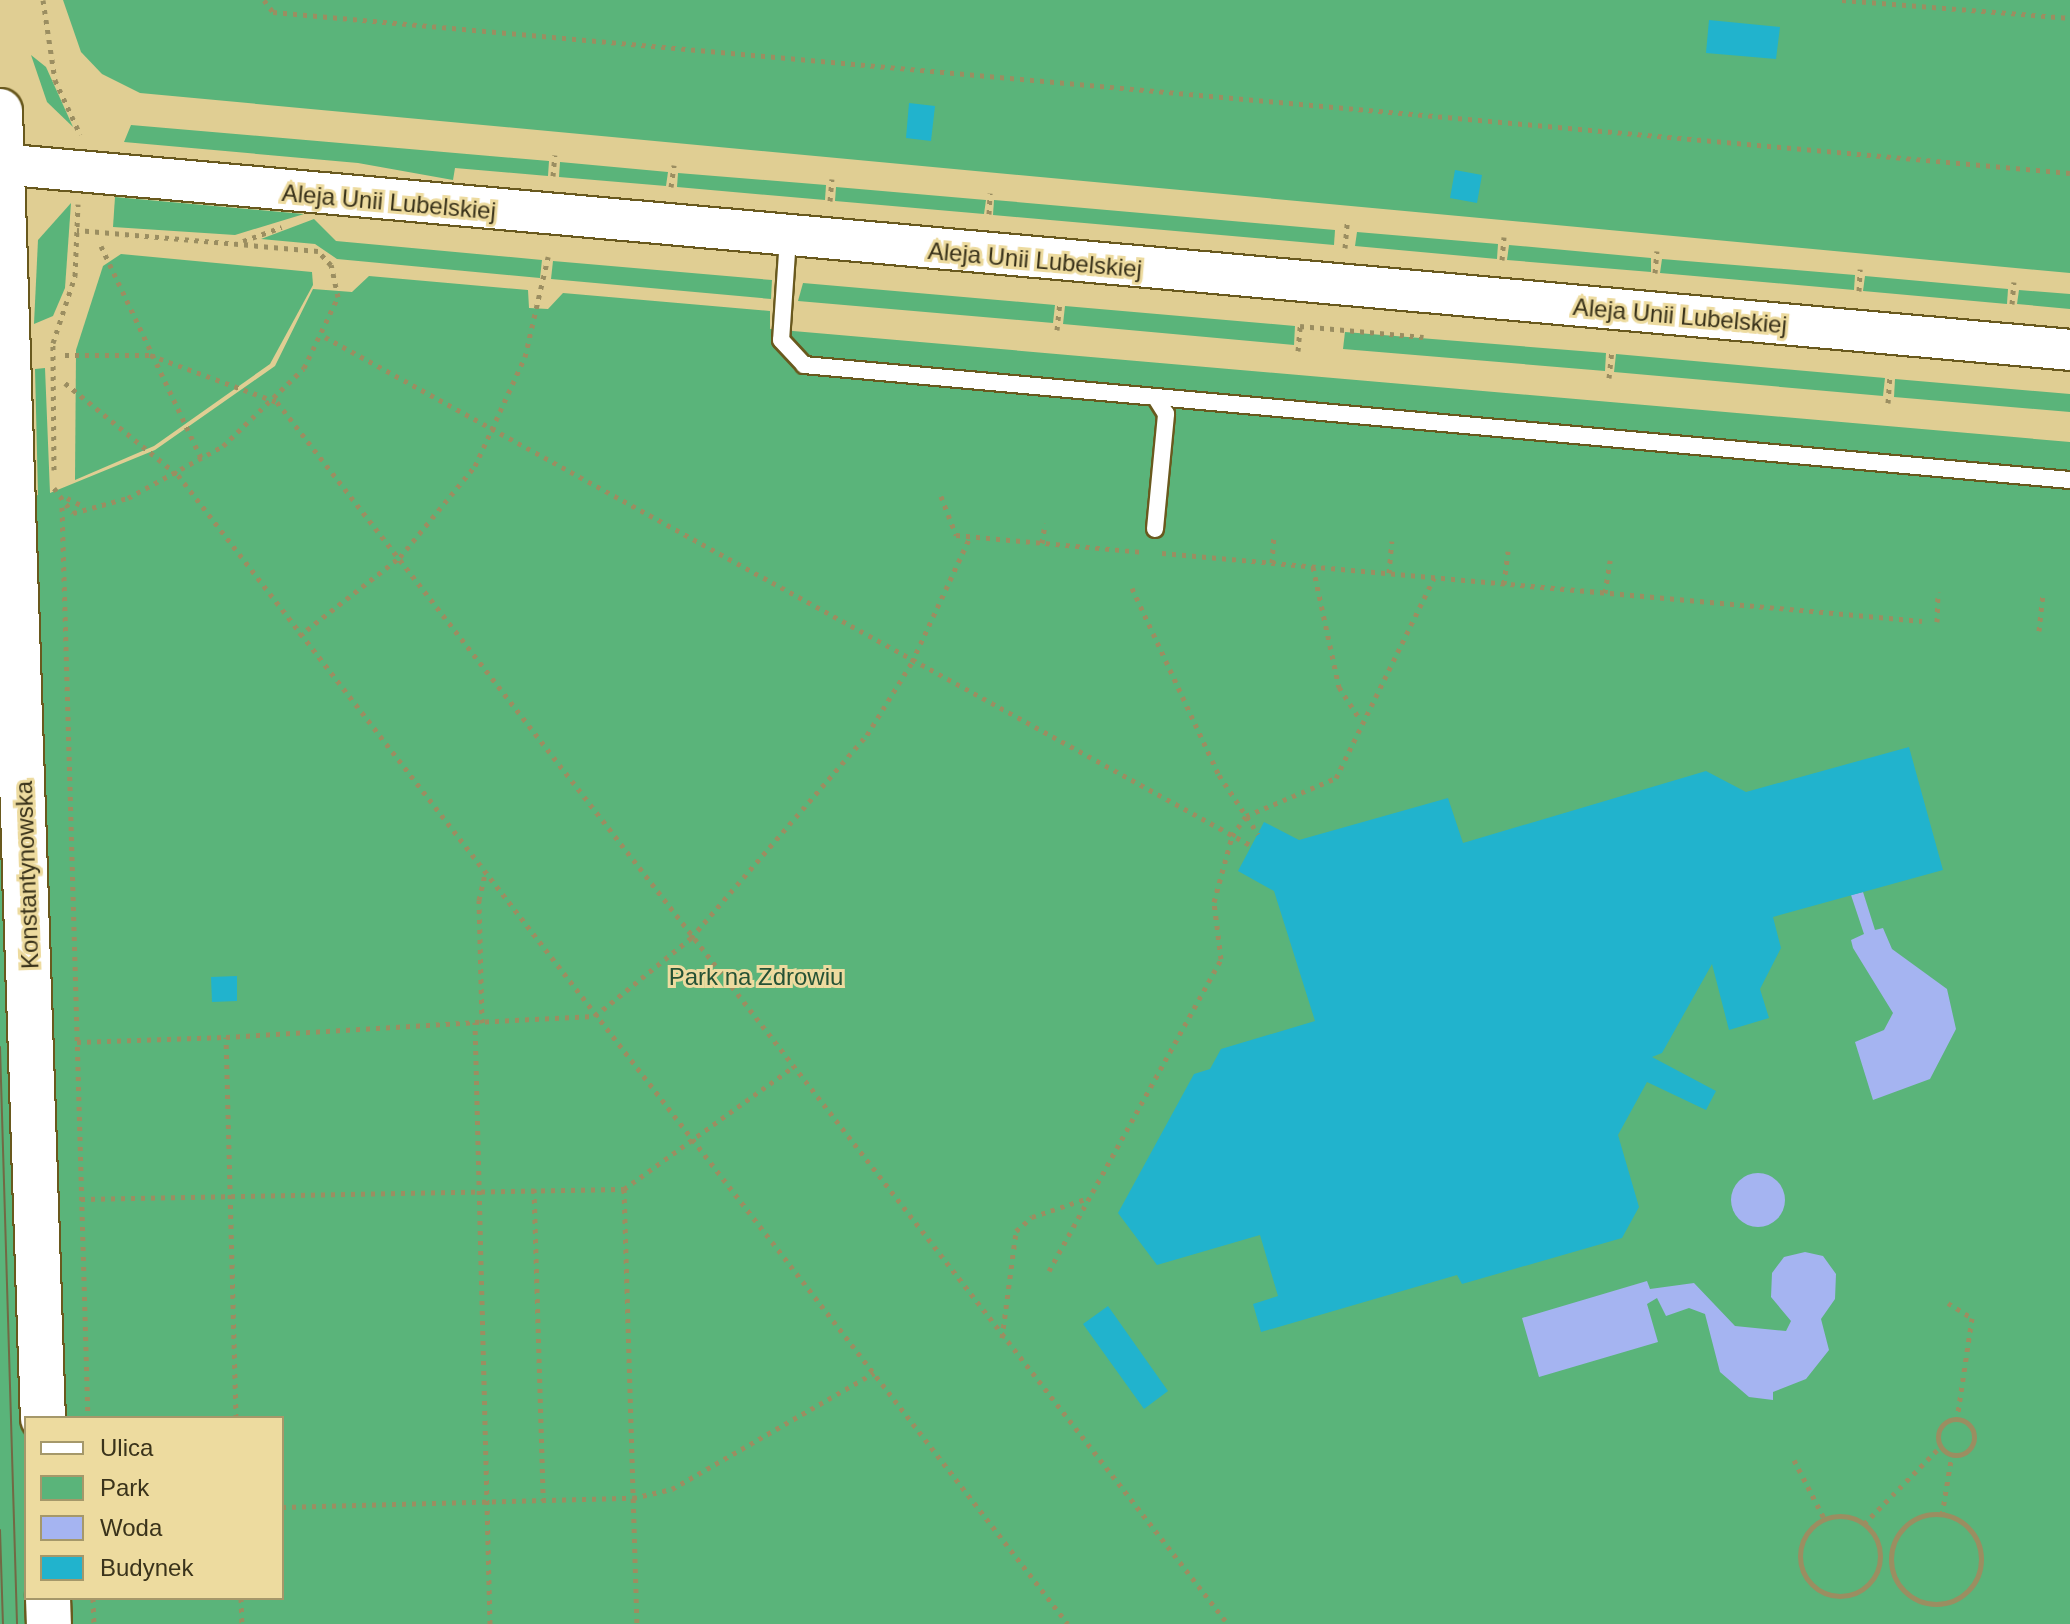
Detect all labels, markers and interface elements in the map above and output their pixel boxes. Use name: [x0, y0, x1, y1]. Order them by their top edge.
street label: Aleja Unii Lubelskiej: [281, 178, 497, 226]
street label: Aleja Unii Lubelskiej: [927, 236, 1143, 284]
street label: Aleja Unii Lubelskiej: [1572, 292, 1788, 340]
street label: Konstantynowska: [9, 781, 45, 969]
park label: Park na Zdrowiu: [669, 963, 843, 991]
legend: [24, 1416, 284, 1600]
text: Ulica: [100, 1434, 153, 1461]
text: Park: [100, 1474, 149, 1501]
text: Woda: [100, 1514, 162, 1541]
text: Budynek: [100, 1554, 193, 1581]

